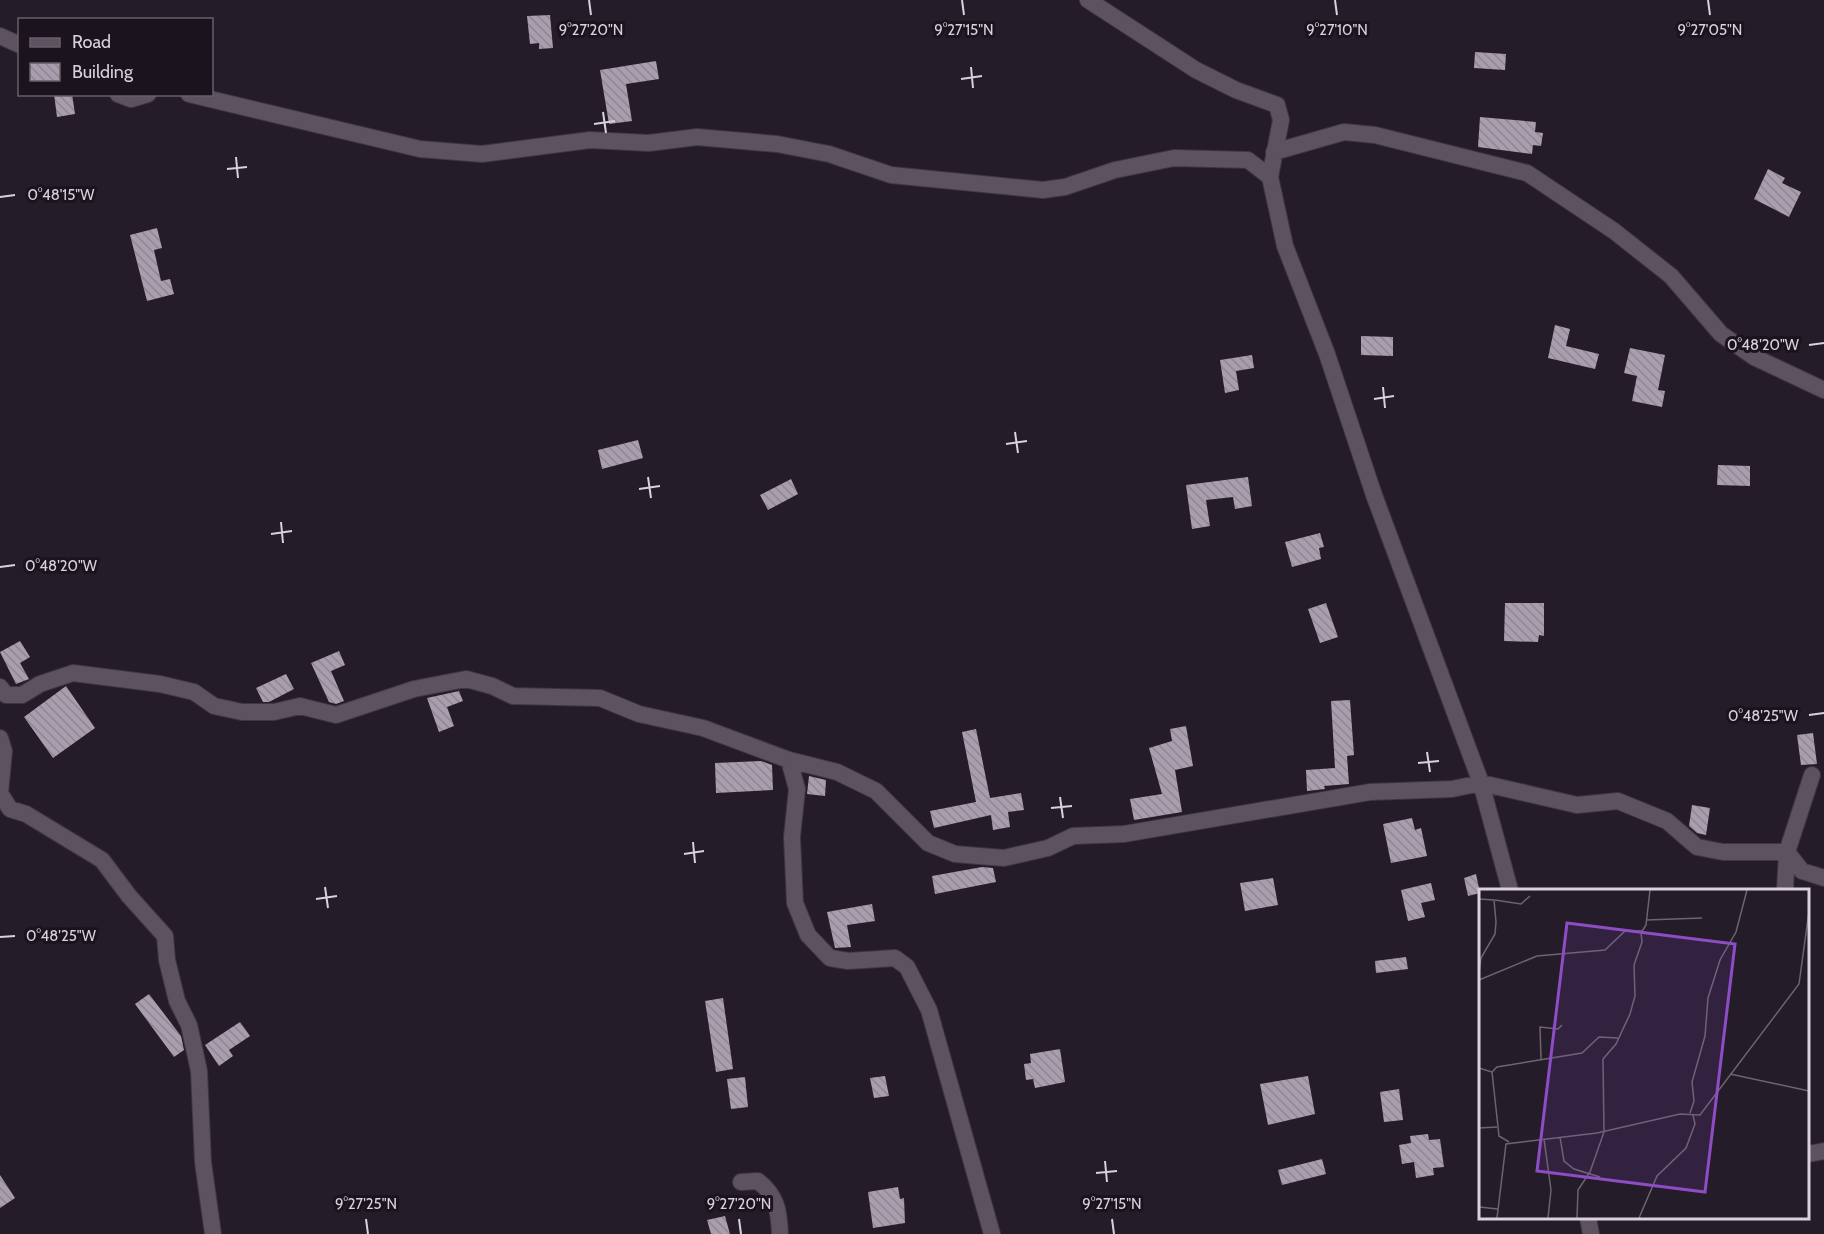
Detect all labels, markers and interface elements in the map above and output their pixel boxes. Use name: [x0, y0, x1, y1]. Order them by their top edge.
legend: [18, 18, 213, 96]
text: 9°27'20"N: [559, 21, 623, 39]
text: 9°27'15"N: [934, 21, 994, 39]
text: 9°27'10"N: [1306, 21, 1368, 39]
text: 9°27'05"N: [1678, 21, 1742, 39]
text: Road: [72, 31, 111, 53]
text: Building: [72, 61, 134, 83]
text: 0°48'15"W: [28, 186, 95, 204]
text: 0°48'20"W: [1727, 336, 1800, 354]
text: 0°48'20"W: [25, 557, 98, 575]
text: 0°48'25"W: [1728, 707, 1799, 725]
inset map: [1479, 889, 1809, 1219]
text: 0°48'25"W: [26, 927, 97, 945]
text: 9°27'25"N: [335, 1195, 397, 1213]
text: 9°27'20"N: [707, 1195, 771, 1213]
text: 9°27'15"N: [1082, 1195, 1142, 1213]

